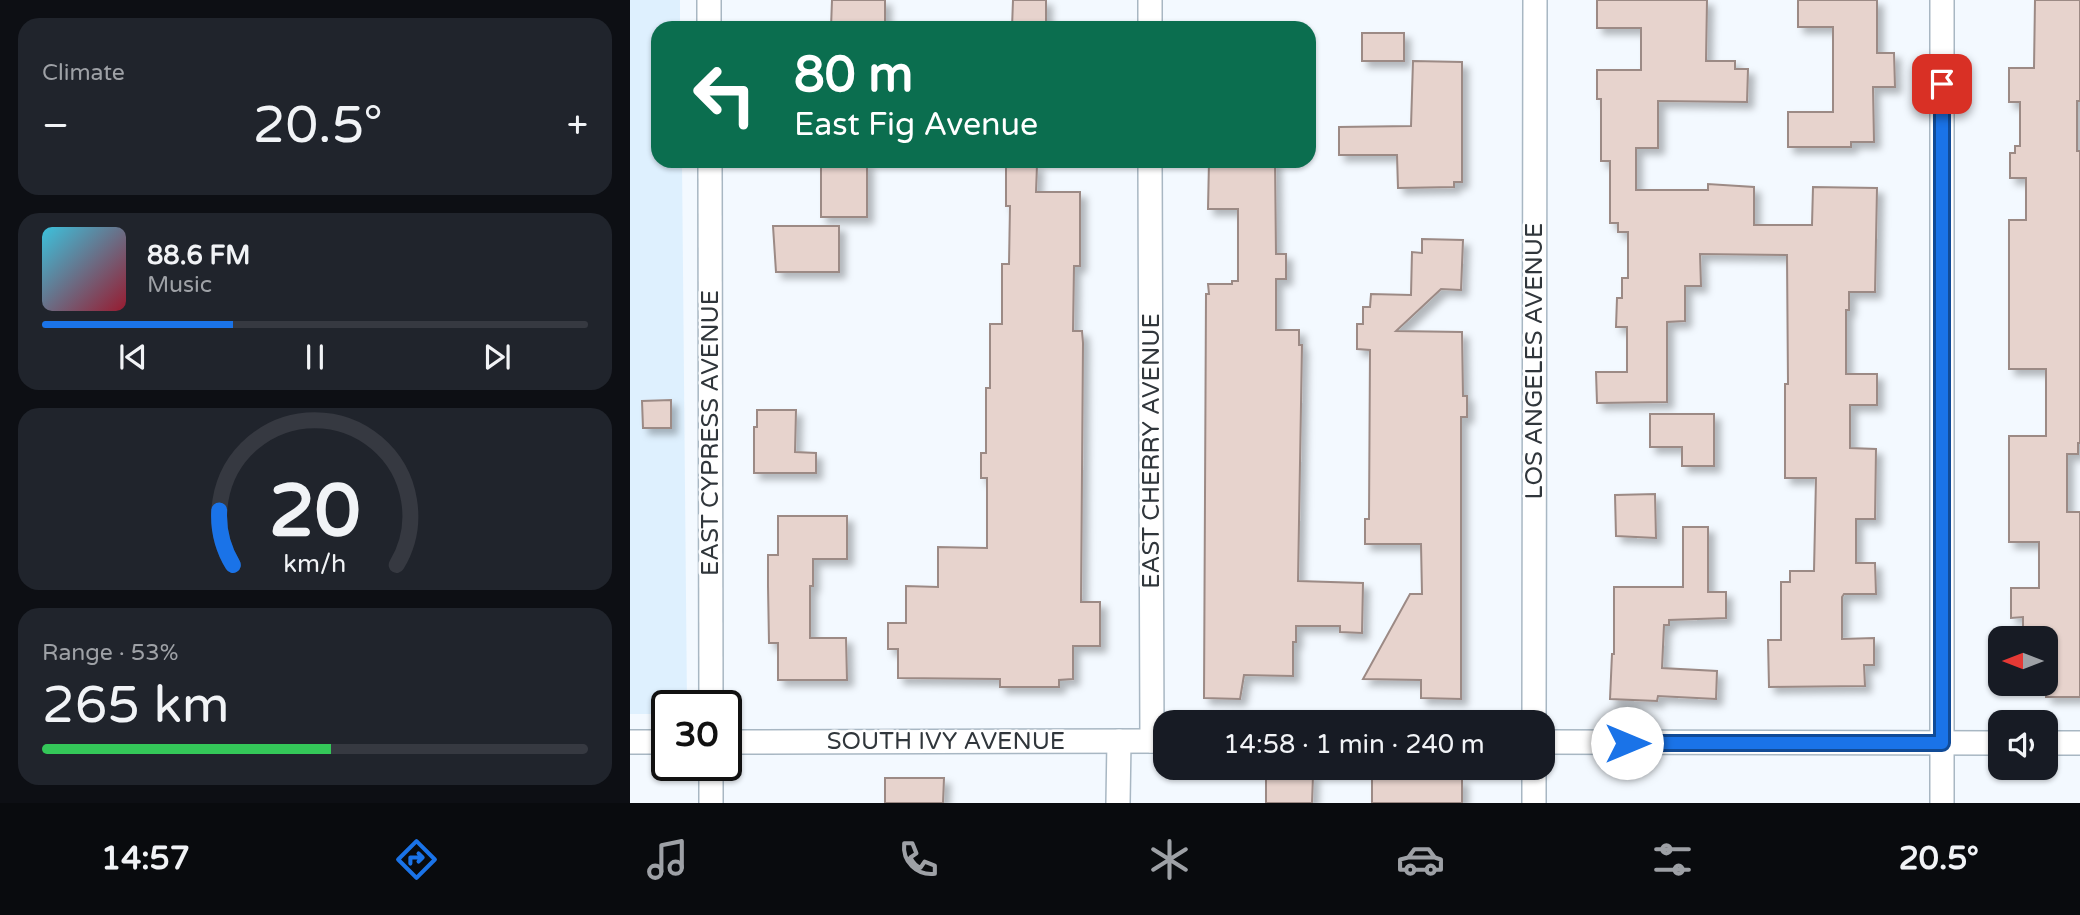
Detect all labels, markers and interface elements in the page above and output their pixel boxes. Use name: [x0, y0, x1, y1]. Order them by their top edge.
text: 80 m: [794, 46, 913, 105]
icon: left: [679, 49, 770, 140]
pin: [1912, 54, 1972, 114]
text: Climate: [42, 59, 125, 87]
icon: arrive: [1923, 65, 1961, 103]
text: 20.5°: [253, 94, 383, 157]
text: −: [42, 103, 69, 149]
text: +: [567, 103, 588, 149]
text: East Fig Avenue: [794, 106, 1038, 144]
street label: LOS ANGELES AVENUE: [1520, 223, 1549, 499]
text: 88.6 FM: [147, 240, 250, 271]
text: Music: [147, 271, 212, 299]
street label: EAST CYPRESS AVENUE: [696, 290, 725, 576]
street label: EAST CHERRY AVENUE: [1137, 313, 1166, 589]
icon: previous: [114, 338, 152, 376]
icon: pause: [296, 338, 334, 376]
icon: next: [478, 338, 516, 376]
text: 20: [269, 468, 361, 556]
text: km/h: [284, 549, 346, 579]
north arrow: [1988, 626, 2058, 696]
map controls: [1988, 626, 2058, 780]
text: Range · 53%: [42, 639, 178, 667]
text: 265 km: [42, 674, 230, 737]
speed limit sign: 30: [651, 690, 742, 781]
position arrow: [1590, 706, 1664, 780]
button: sound: [1988, 710, 2058, 780]
street label: SOUTH IVY AVENUE: [827, 727, 1065, 756]
text: 14:58 · 1 min · 240 m: [1223, 729, 1485, 760]
icon: directions: [392, 835, 441, 884]
icon: music: [643, 835, 692, 884]
icon: phone: [894, 835, 943, 884]
icon: climate: [1145, 835, 1194, 884]
icon: car: [1396, 835, 1445, 884]
icon: filters: [1648, 835, 1697, 884]
text: 14:57: [101, 840, 190, 878]
text: 20.5°: [1899, 840, 1979, 878]

